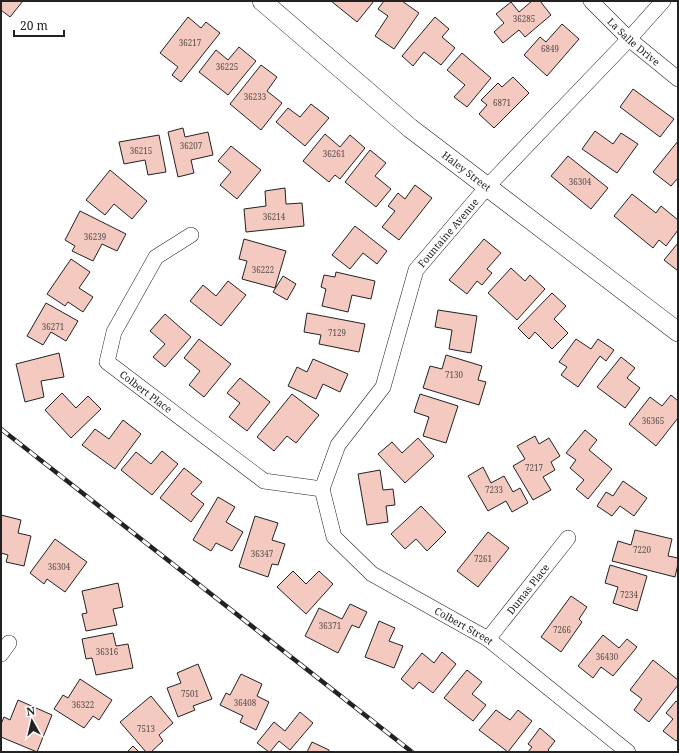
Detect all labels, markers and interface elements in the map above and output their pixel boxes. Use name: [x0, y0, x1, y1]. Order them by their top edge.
scale bar: [14, 12, 64, 38]
house number: 36285: [513, 13, 535, 24]
street label: La Salle Drive: [604, 14, 663, 69]
text: 20 m: [20, 17, 48, 34]
house number: 36217: [179, 37, 202, 48]
house number: 6849: [541, 43, 559, 54]
house number: 36225: [216, 61, 238, 72]
house number: 36233: [244, 91, 267, 102]
house number: 6871: [493, 97, 511, 108]
house number: 36207: [180, 140, 203, 151]
house number: 36215: [130, 145, 152, 156]
house number: 36261: [323, 148, 345, 159]
street label: Haley Street: [439, 148, 494, 194]
house number: 36304: [569, 176, 592, 187]
street label: Fountaine Avenue: [414, 195, 481, 270]
house number: 36214: [263, 211, 286, 222]
house number: 36239: [84, 231, 106, 242]
house number: 36222: [252, 264, 274, 275]
house number: 36271: [42, 321, 64, 332]
house number: 7129: [328, 327, 346, 338]
street label: Colbert Place: [117, 367, 175, 416]
house number: 7130: [445, 369, 463, 380]
house number: 36365: [642, 415, 664, 426]
house number: 7217: [525, 462, 543, 473]
house number: 7233: [485, 484, 503, 495]
house number: 7220: [633, 544, 651, 555]
house number: 36347: [251, 548, 274, 559]
house number: 7261: [474, 553, 492, 564]
house number: 36304: [48, 561, 71, 572]
street label: Dumas Place: [503, 561, 552, 617]
house number: 7234: [620, 589, 638, 600]
street label: Colbert Street: [432, 603, 497, 648]
house number: 36371: [319, 620, 341, 631]
house number: 7266: [553, 624, 571, 635]
house number: 36316: [96, 646, 119, 657]
house number: 36430: [596, 651, 619, 662]
house number: 7501: [181, 688, 199, 699]
house number: 36408: [234, 697, 257, 708]
house number: 36322: [72, 699, 94, 710]
north arrow: [12, 701, 52, 741]
text: N: [25, 703, 36, 719]
house number: 7513: [137, 723, 155, 734]

